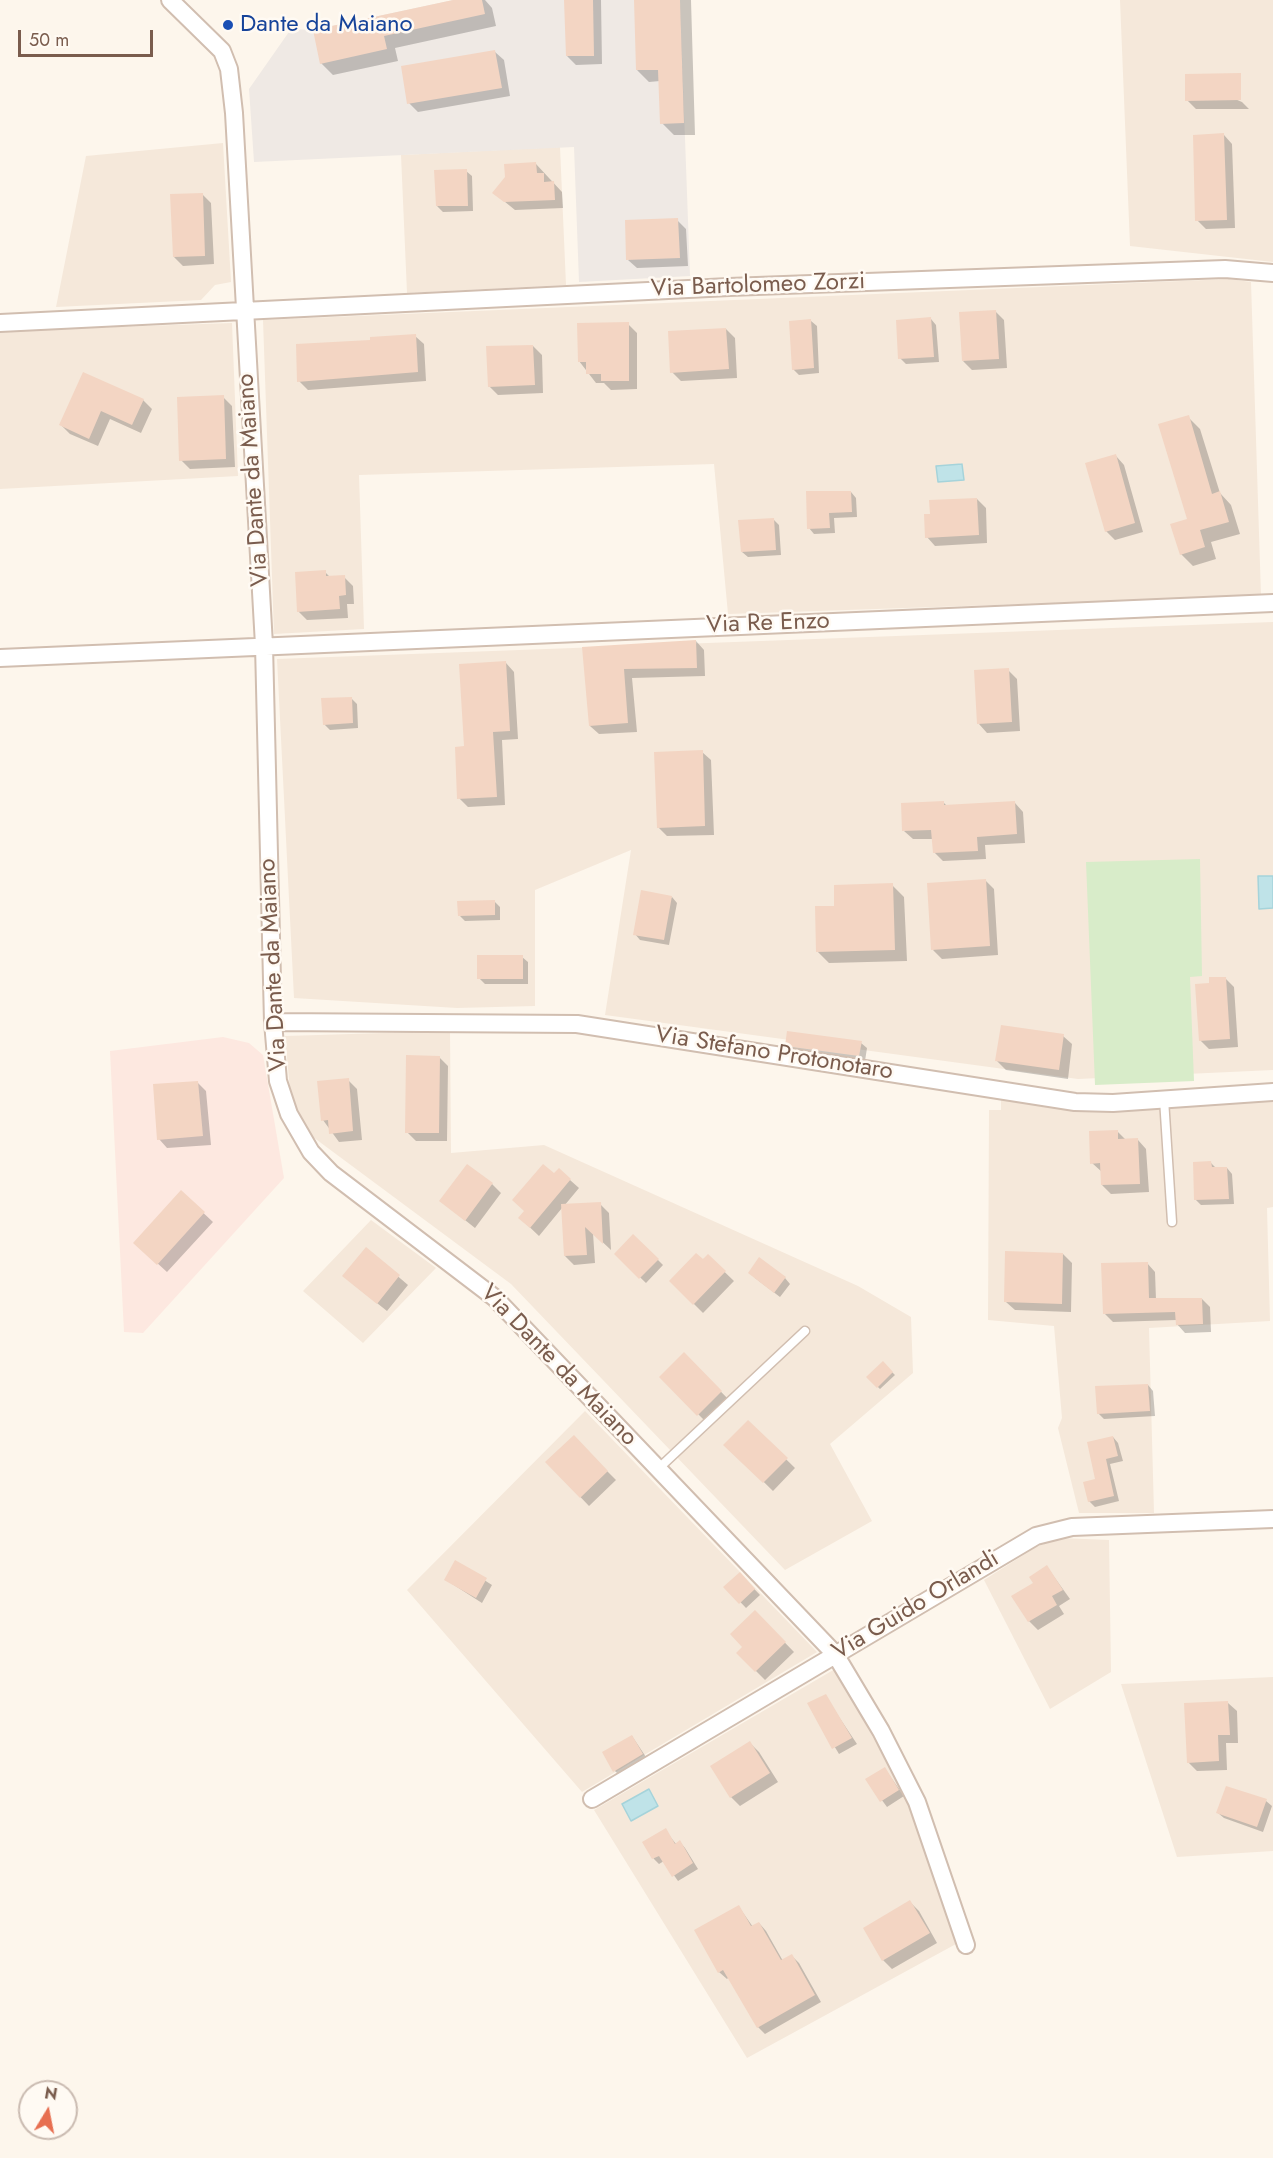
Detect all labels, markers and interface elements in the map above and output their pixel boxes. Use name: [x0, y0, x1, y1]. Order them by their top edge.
place label: Dante da Maiano: [240, 11, 413, 39]
scale bar: [21, 18, 156, 56]
marker: Dante da Maiano: [221, 18, 235, 32]
text: 50 m: [29, 27, 69, 53]
street label: Via Bartolomeo Zorzi: [650, 268, 866, 304]
street label: Via Dante da Maiano: [232, 373, 276, 587]
street label: Via Re Enzo: [706, 607, 830, 641]
street label: Via Dante da Maiano: [254, 858, 294, 1072]
street label: Via Stefano Protonotaro: [653, 1021, 895, 1087]
street label: Via Dante da Maiano: [473, 1279, 643, 1453]
street label: Via Guido Orlandi: [828, 1545, 1004, 1667]
north arrow: [18, 2080, 78, 2140]
text: N: [43, 2081, 59, 2106]

